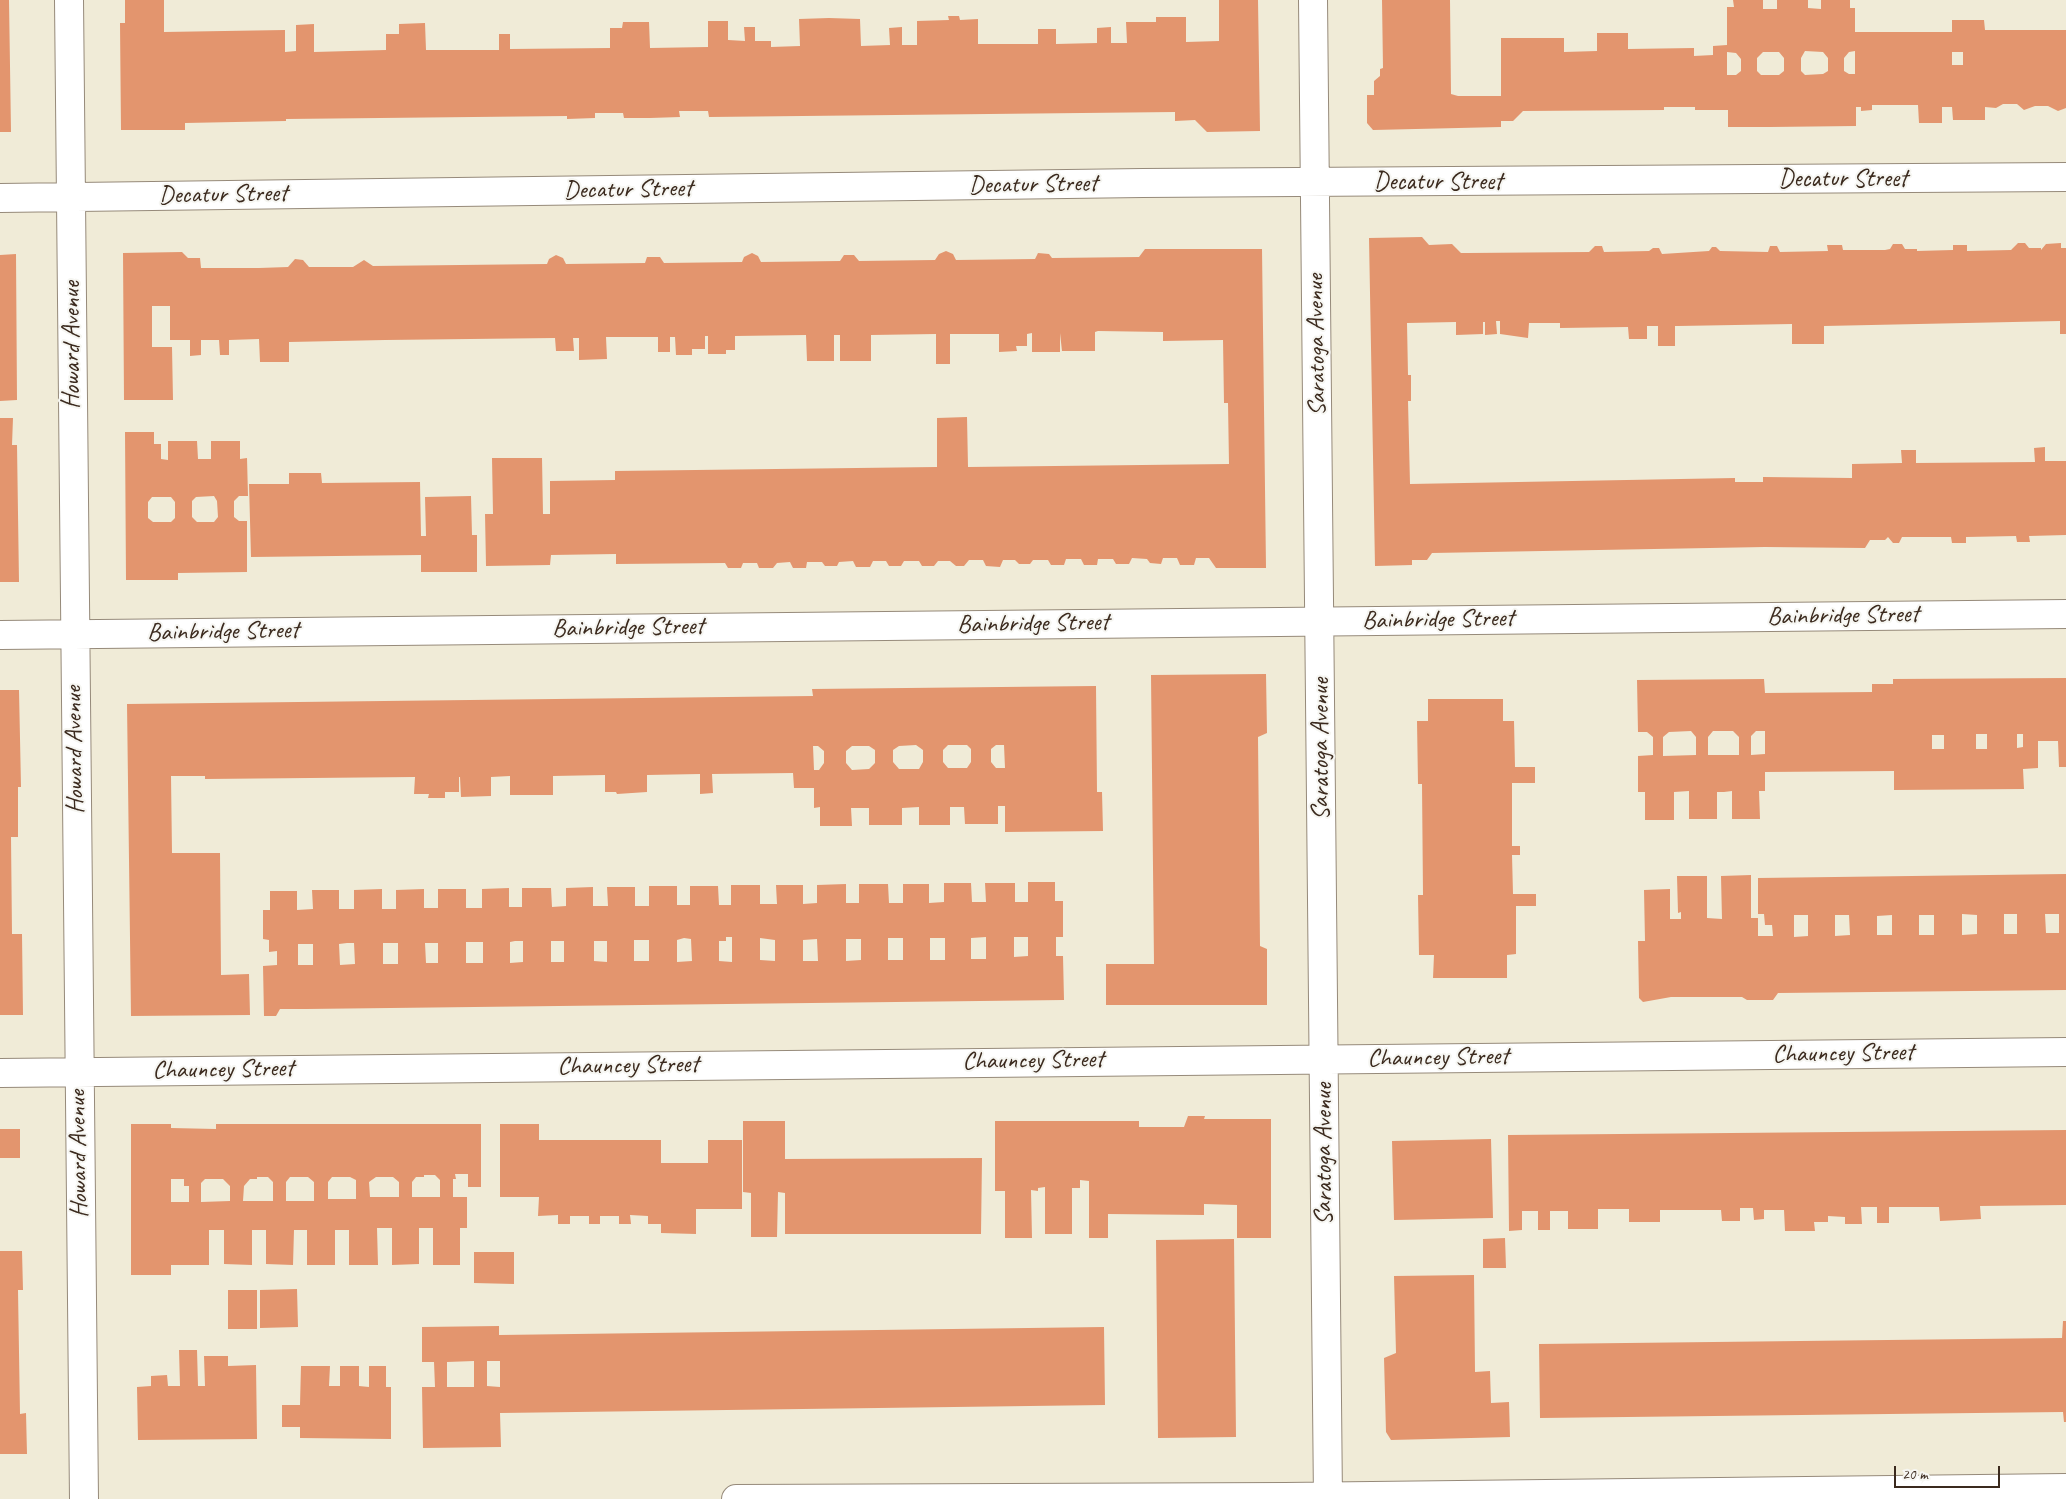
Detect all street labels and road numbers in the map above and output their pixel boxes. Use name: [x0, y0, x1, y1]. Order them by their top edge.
street label: Decatur Street: [1779, 164, 1907, 194]
street label: Decatur Street: [1374, 167, 1502, 197]
street label: Decatur Street: [968, 169, 1098, 201]
street label: Decatur Street: [563, 174, 693, 206]
street label: Decatur Street: [158, 179, 288, 211]
street label: Saratoga Avenue: [1301, 274, 1333, 416]
street label: Howard Avenue: [57, 281, 87, 409]
street label: Bainbridge Street: [1767, 600, 1919, 632]
street label: Bainbridge Street: [1362, 604, 1514, 636]
street label: Bainbridge Street: [957, 608, 1109, 640]
street label: Bainbridge Street: [552, 612, 704, 644]
street label: Bainbridge Street: [147, 616, 299, 648]
street label: Saratoga Avenue: [1306, 678, 1336, 820]
street label: Howard Avenue: [59, 686, 91, 814]
street label: Chauncey Street: [1772, 1038, 1914, 1070]
street label: Chauncey Street: [1367, 1042, 1509, 1074]
street label: Chauncey Street: [962, 1045, 1104, 1077]
street label: Chauncey Street: [557, 1050, 699, 1082]
street label: Chauncey Street: [152, 1054, 294, 1086]
street label: Saratoga Avenue: [1309, 1083, 1339, 1225]
street label: Howard Avenue: [63, 1090, 95, 1218]

